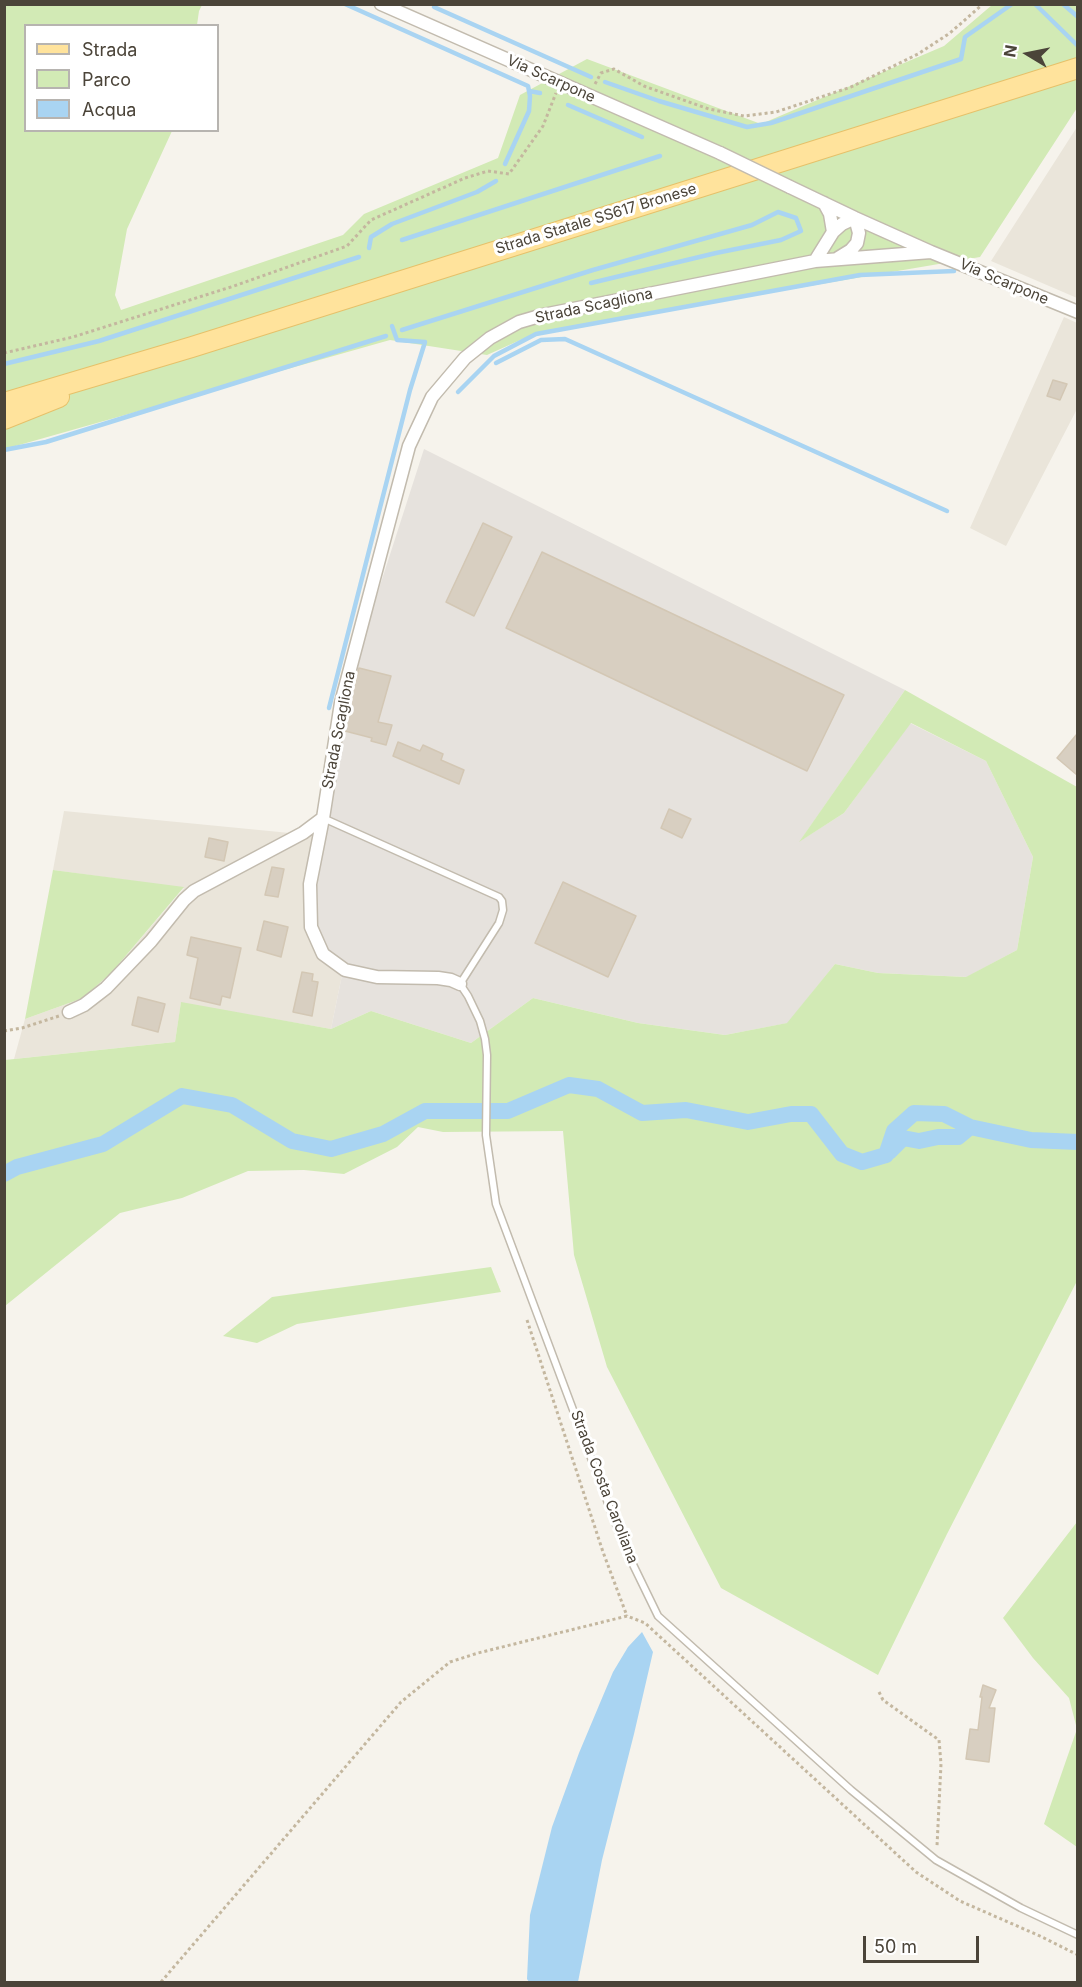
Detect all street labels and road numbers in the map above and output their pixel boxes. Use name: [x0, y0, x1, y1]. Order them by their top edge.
street label: Via Scarpone: [504, 51, 598, 107]
street label: Strada Statale SS617 Bronese: [493, 180, 699, 258]
street label: Via Scarpone: [957, 255, 1051, 309]
street label: Strada Scagliona: [533, 285, 655, 327]
street label: Strada Scagliona: [319, 669, 359, 791]
street label: Strada Costa Caroliana: [566, 1408, 642, 1566]

